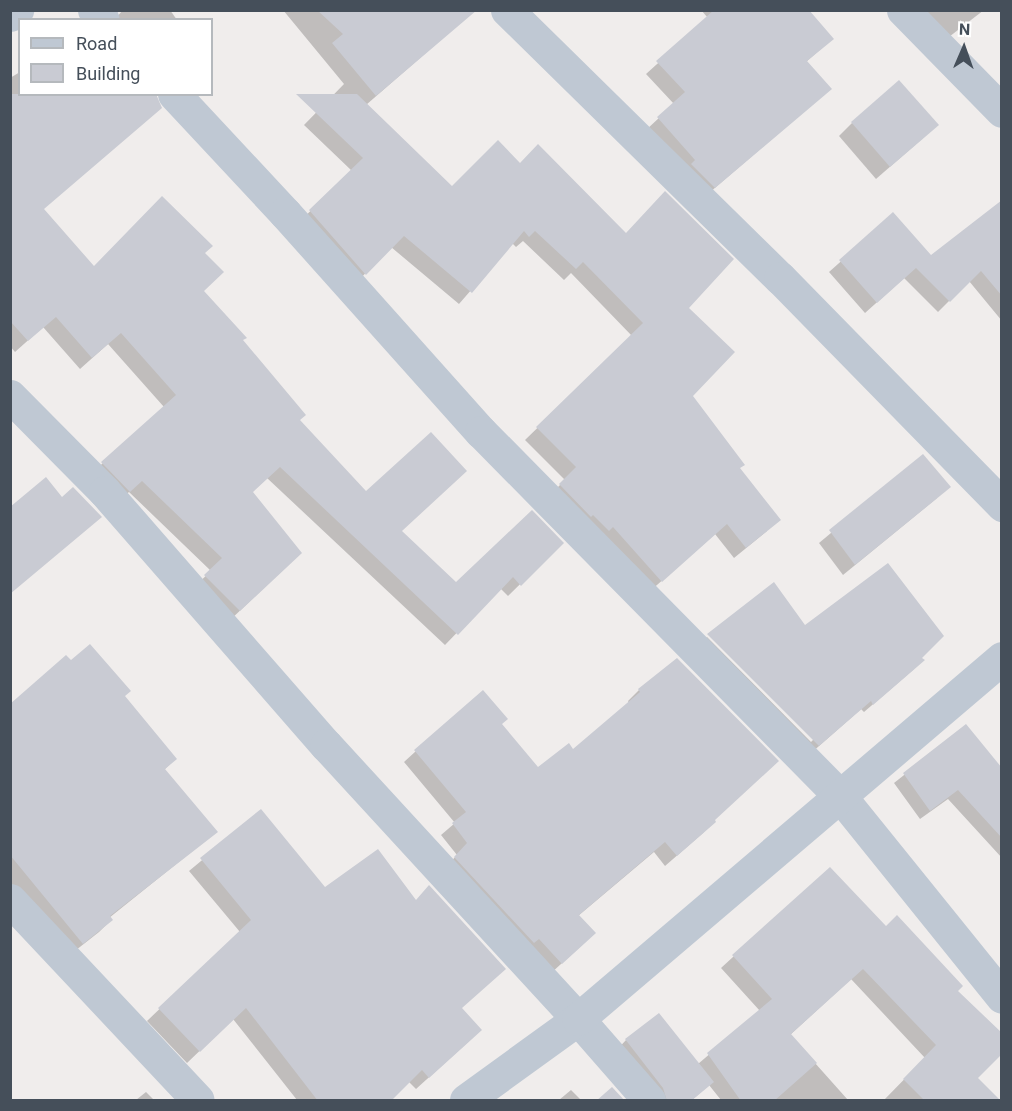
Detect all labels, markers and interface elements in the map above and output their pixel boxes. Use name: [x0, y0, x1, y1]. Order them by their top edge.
legend: [18, 18, 213, 96]
north arrow: [934, 18, 994, 78]
text: N: [959, 20, 971, 39]
text: Road: [76, 33, 117, 54]
text: Building: [76, 63, 140, 84]

